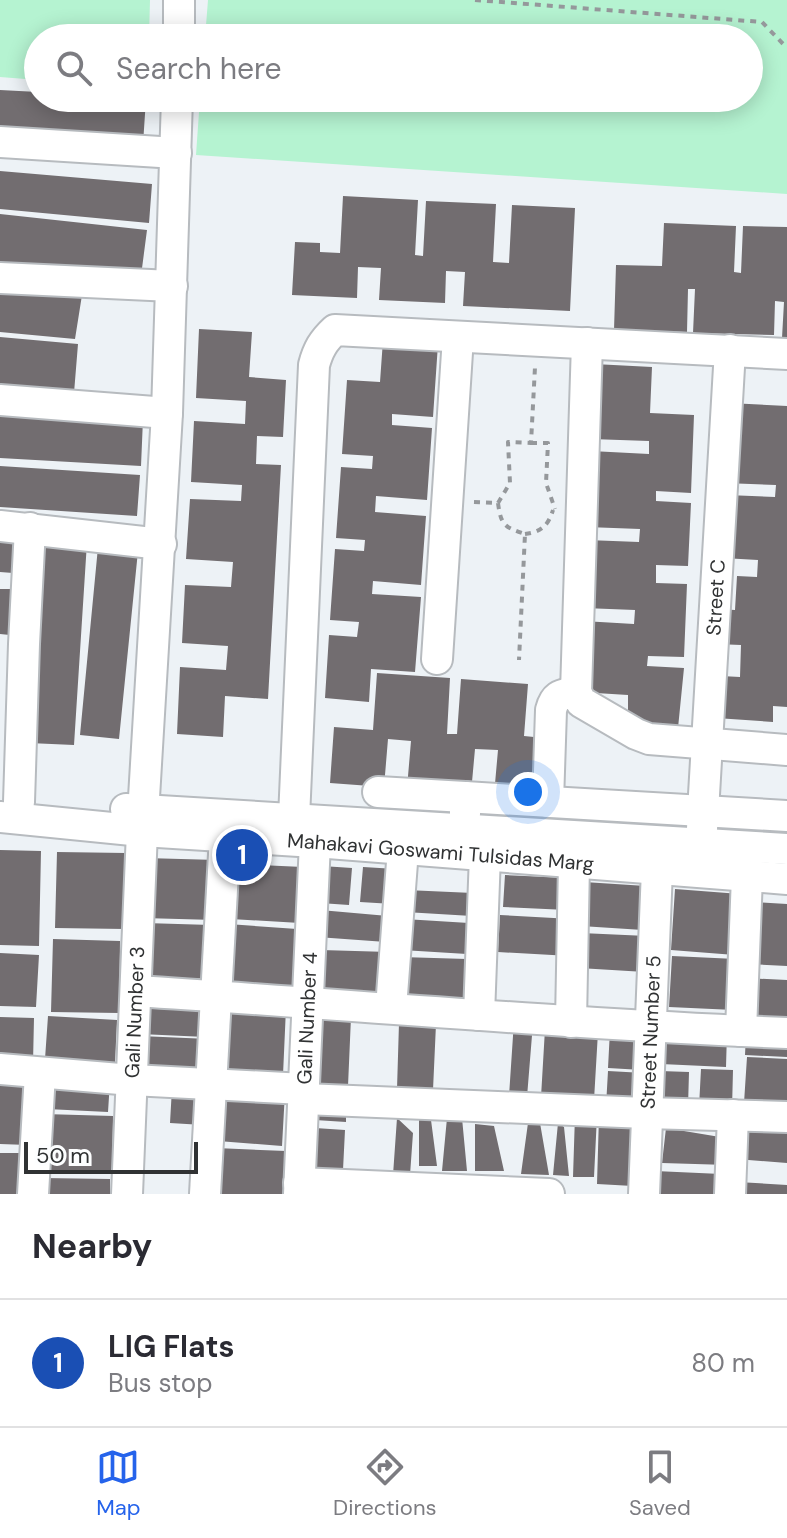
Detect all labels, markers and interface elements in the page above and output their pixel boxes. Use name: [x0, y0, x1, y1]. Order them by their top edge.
search box: [24, 24, 763, 112]
icon: search: [52, 46, 96, 90]
text: Search here: [116, 49, 282, 88]
street label: Street C: [700, 559, 731, 636]
your location: [508, 772, 548, 812]
pin: 1: [216, 825, 268, 885]
street label: Mahakavi Goswami Tulsidas Marg: [286, 827, 595, 877]
street label: Gali Number 3: [119, 946, 150, 1079]
street label: Gali Number 4: [291, 951, 323, 1085]
street label: Street Number 5: [634, 955, 667, 1110]
scale bar: [24, 1138, 198, 1174]
text: 50 m: [36, 1141, 90, 1170]
text: Nearby: [32, 1224, 152, 1269]
text: LIG Flats: [108, 1327, 234, 1366]
text: 1: [53, 1346, 63, 1380]
text: 80 m: [691, 1346, 755, 1380]
text: Bus stop: [108, 1366, 213, 1400]
tab: Map: [96, 1445, 141, 1522]
tab: Directions: [333, 1445, 437, 1522]
tab: Saved: [629, 1445, 691, 1522]

